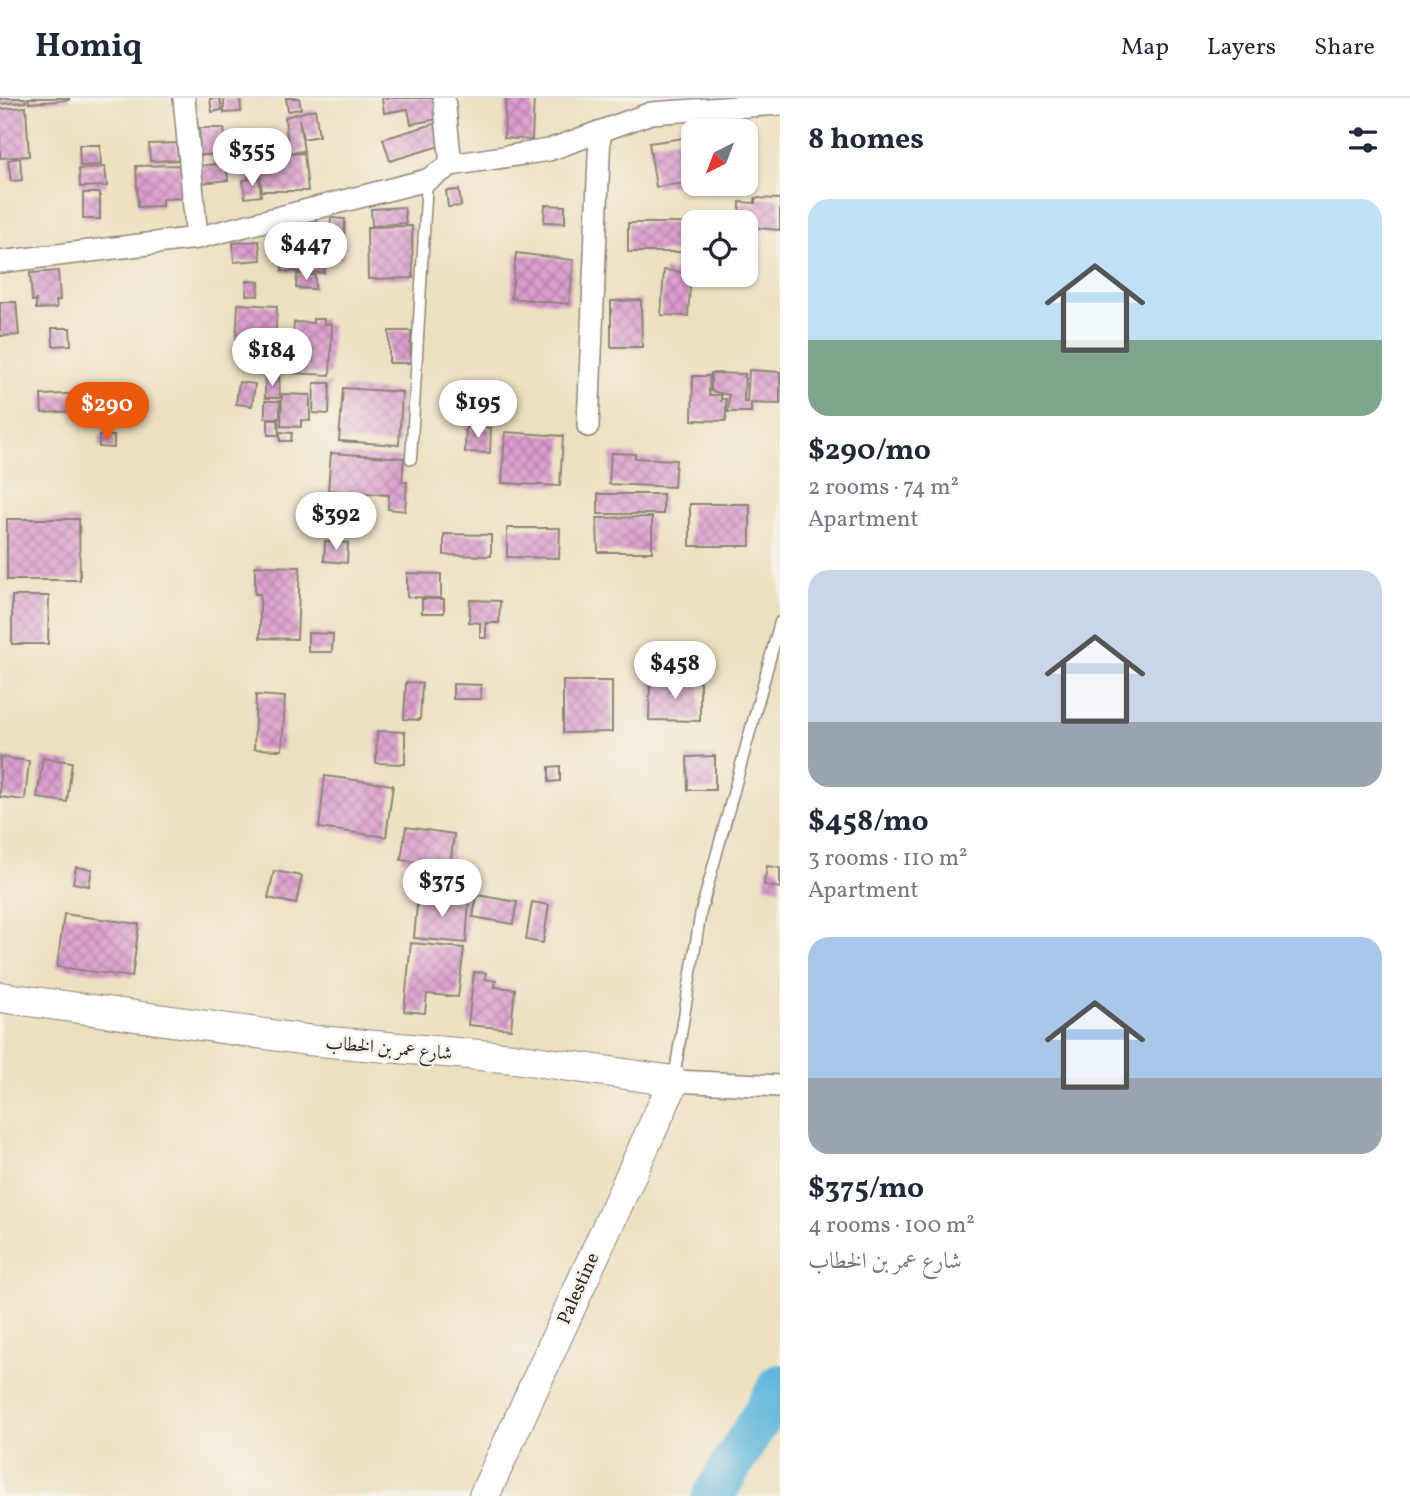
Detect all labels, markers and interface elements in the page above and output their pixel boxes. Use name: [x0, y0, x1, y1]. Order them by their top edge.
text: Homiq: [35, 25, 142, 71]
text: Map: [1121, 31, 1169, 65]
text: Layers: [1207, 31, 1276, 65]
text: Share: [1314, 31, 1375, 65]
north arrow: [681, 119, 758, 196]
map controls: [681, 119, 758, 287]
text: 8 homes: [808, 119, 924, 161]
icon: filters: [1344, 121, 1382, 159]
pin: $355: [211, 129, 293, 188]
text: $355: [229, 135, 275, 167]
button: locate: [681, 210, 758, 287]
pin: $447: [265, 222, 347, 282]
text: $447: [280, 229, 332, 261]
icon: home: [1032, 245, 1158, 371]
pin: $184: [231, 328, 313, 388]
text: $184: [248, 335, 296, 367]
pin: $195: [437, 380, 519, 440]
pin: $290: [66, 382, 148, 442]
text: $195: [455, 387, 501, 419]
text: $290: [81, 389, 133, 421]
text: $290/mo: [808, 430, 931, 472]
text: 2 rooms · 74 m²: [808, 472, 959, 504]
pin: $392: [295, 492, 377, 552]
text: $392: [312, 499, 360, 531]
text: Apartment: [808, 504, 919, 536]
icon: home: [1032, 616, 1158, 742]
pin: $458: [634, 642, 716, 701]
text: $458: [650, 648, 700, 680]
text: $458/mo: [808, 801, 929, 843]
text: 3 rooms · 110 m²: [808, 843, 968, 875]
pin: $375: [401, 860, 483, 919]
text: $375: [419, 866, 465, 898]
text: Apartment: [808, 875, 919, 907]
icon: home: [1032, 982, 1158, 1108]
street label: شارع عمر بن الخطاب: [324, 1031, 453, 1068]
text: $375/mo: [808, 1168, 924, 1210]
text: 4 rooms · 100 m²: [808, 1210, 975, 1242]
text: شارع عمر بن الخطاب: [808, 1246, 962, 1278]
street label: Palestine: [551, 1249, 606, 1329]

